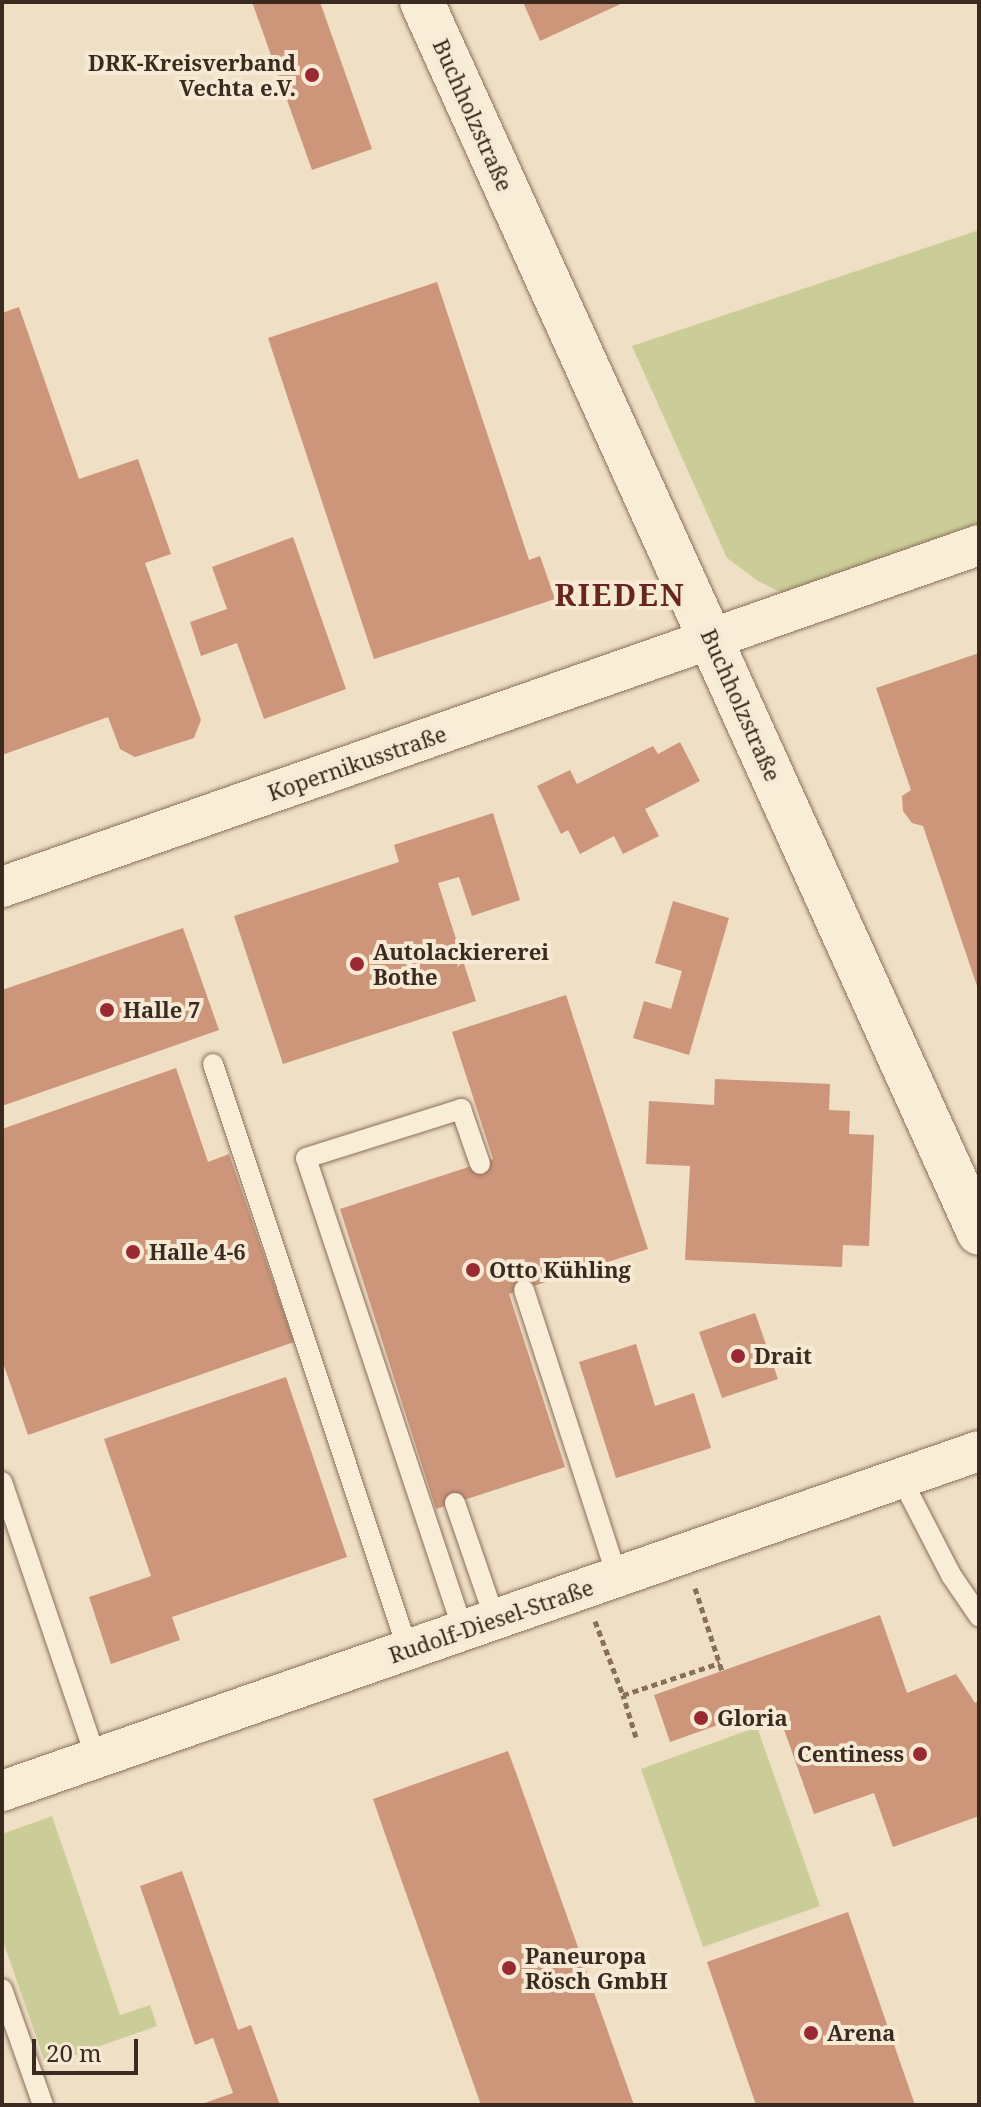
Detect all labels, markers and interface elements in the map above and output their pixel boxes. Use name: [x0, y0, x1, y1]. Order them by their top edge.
street label: Buchholzstraße: [428, 35, 518, 195]
place label: DRK-Kreisverband Vechta e.V.: [88, 49, 296, 100]
marker: DRK-Kreisverband Vechta e.V.: [303, 66, 321, 84]
district label: RIEDEN: [554, 577, 686, 613]
street label: Buchholzstraße: [696, 625, 786, 785]
street label: Kopernikusstraße: [264, 720, 450, 806]
place label: Autolackiererei Bothe: [373, 938, 549, 990]
marker: Autolackiererei Bothe: [348, 955, 366, 973]
place label: Halle 7: [123, 997, 200, 1023]
marker: Halle 7: [98, 1001, 116, 1019]
place label: Halle 4-6: [149, 1239, 246, 1265]
marker: Halle 4-6: [124, 1243, 142, 1261]
place label: Otto Kühling: [489, 1257, 631, 1283]
marker: Otto Kühling: [464, 1261, 482, 1279]
place label: Drait: [754, 1343, 812, 1369]
marker: Drait: [729, 1347, 747, 1365]
street label: Rudolf-Diesel-Straße: [385, 1574, 597, 1668]
place label: Gloria: [717, 1705, 788, 1731]
marker: Gloria: [692, 1709, 710, 1727]
place label: Centiness: [797, 1741, 904, 1767]
marker: Centiness: [911, 1745, 929, 1763]
place label: Paneuropa Rösch GmbH: [525, 1942, 668, 1994]
marker: Paneuropa Rösch GmbH: [500, 1959, 518, 1977]
place label: Arena: [827, 2020, 896, 2046]
scale bar: [36, 2023, 142, 2073]
marker: Arena: [802, 2024, 820, 2042]
text: 20 m: [46, 2036, 102, 2069]

